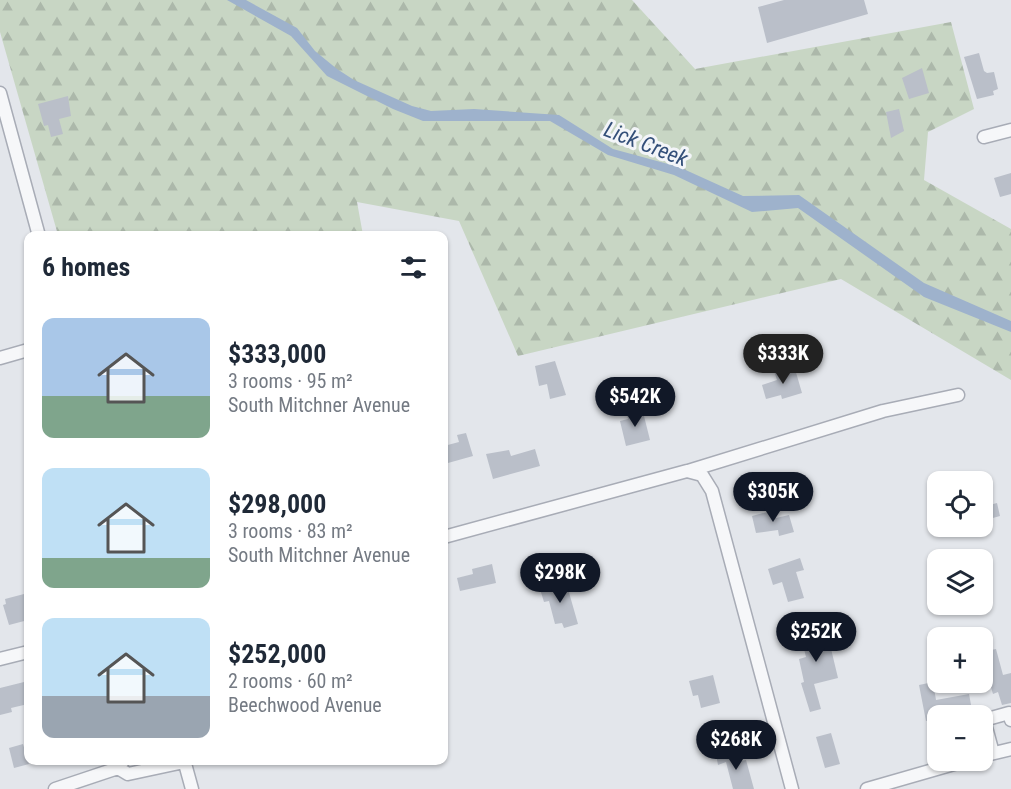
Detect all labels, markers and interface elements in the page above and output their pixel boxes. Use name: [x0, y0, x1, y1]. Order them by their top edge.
water label: Lick Creek: [601, 117, 692, 171]
icon: filters: [397, 251, 430, 284]
text: 6 homes: [42, 252, 130, 282]
pin: $333K: [741, 334, 825, 385]
text: $333,000: [228, 339, 326, 369]
text: $333K: [757, 341, 809, 365]
icon: home: [90, 342, 162, 414]
text: 3 rooms · 95 m²: [228, 369, 353, 393]
pin: $542K: [593, 377, 677, 428]
text: $542K: [609, 384, 661, 408]
text: South Mitchner Avenue: [228, 393, 410, 417]
map controls: [927, 471, 993, 771]
button: locate: [927, 471, 993, 537]
pin: $305K: [731, 472, 815, 523]
text: $305K: [747, 479, 799, 503]
text: $298,000: [228, 489, 326, 519]
icon: home: [90, 492, 162, 564]
text: 3 rooms · 83 m²: [228, 519, 353, 543]
text: South Mitchner Avenue: [228, 543, 410, 567]
button: layers: [927, 549, 993, 615]
pin: $298K: [518, 553, 602, 604]
text: $298K: [534, 560, 586, 584]
pin: $252K: [774, 612, 858, 663]
text: $252K: [790, 619, 842, 643]
button: +: [927, 627, 993, 693]
text: $252,000: [228, 639, 326, 669]
icon: home: [90, 642, 162, 714]
text: 2 rooms · 60 m²: [228, 669, 353, 693]
text: Beechwood Avenue: [228, 693, 382, 717]
button: −: [927, 705, 993, 771]
pin: $268K: [694, 720, 778, 771]
text: $268K: [710, 727, 762, 751]

